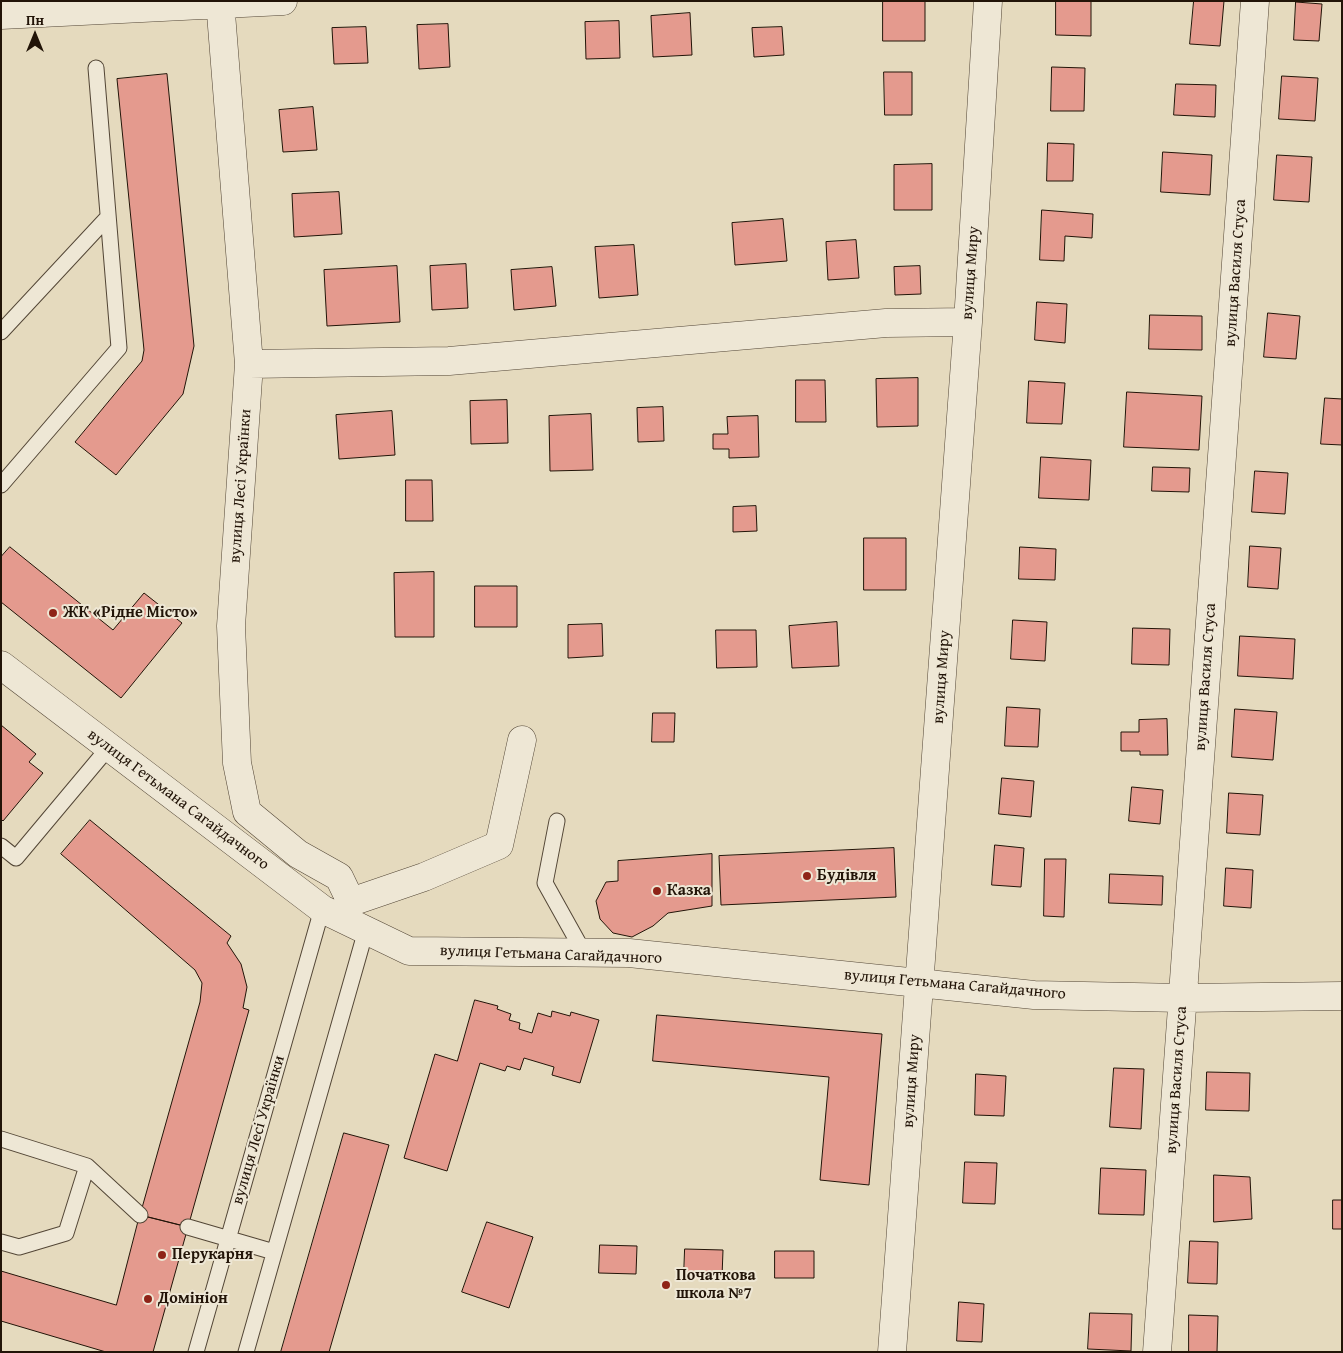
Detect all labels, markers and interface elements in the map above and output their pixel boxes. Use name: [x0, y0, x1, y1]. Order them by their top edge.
north arrow: [10, 10, 60, 60]
text: Пн: [26, 10, 44, 30]
street label: вулиця Василя Стуса: [1221, 199, 1251, 347]
street label: вулиця Миру: [958, 226, 984, 320]
street label: вулиця Лесі Українки: [226, 408, 256, 564]
place label: ЖК «Рідне Місто»: [63, 603, 198, 623]
street label: вулиця Василя Стуса: [1191, 603, 1221, 751]
marker: ЖК «Рідне Місто»: [47, 607, 59, 619]
street label: вулиця Миру: [929, 630, 955, 724]
street label: вулиця Гетьмана Сагайдачного: [83, 725, 273, 875]
place label: Будівля: [817, 866, 876, 886]
marker: Будівля: [801, 870, 813, 882]
place label: Казка: [667, 881, 711, 901]
marker: Казка: [651, 885, 663, 897]
street label: вулиця Гетьмана Сагайдачного: [439, 942, 663, 968]
street label: вулиця Гетьмана Сагайдачного: [843, 966, 1067, 1004]
street label: вулиця Василя Стуса: [1162, 1006, 1192, 1154]
street label: вулиця Миру: [899, 1034, 925, 1128]
street label: вулиця Лесі Українки: [229, 1053, 289, 1207]
place label: Перукарня: [172, 1245, 253, 1265]
marker: Перукарня: [156, 1249, 168, 1261]
place label: Початкова школа №7: [676, 1266, 756, 1304]
marker: Початкова школа №7: [660, 1279, 672, 1291]
place label: Домiнiон: [158, 1289, 228, 1309]
marker: Домiнiон: [142, 1293, 154, 1305]

